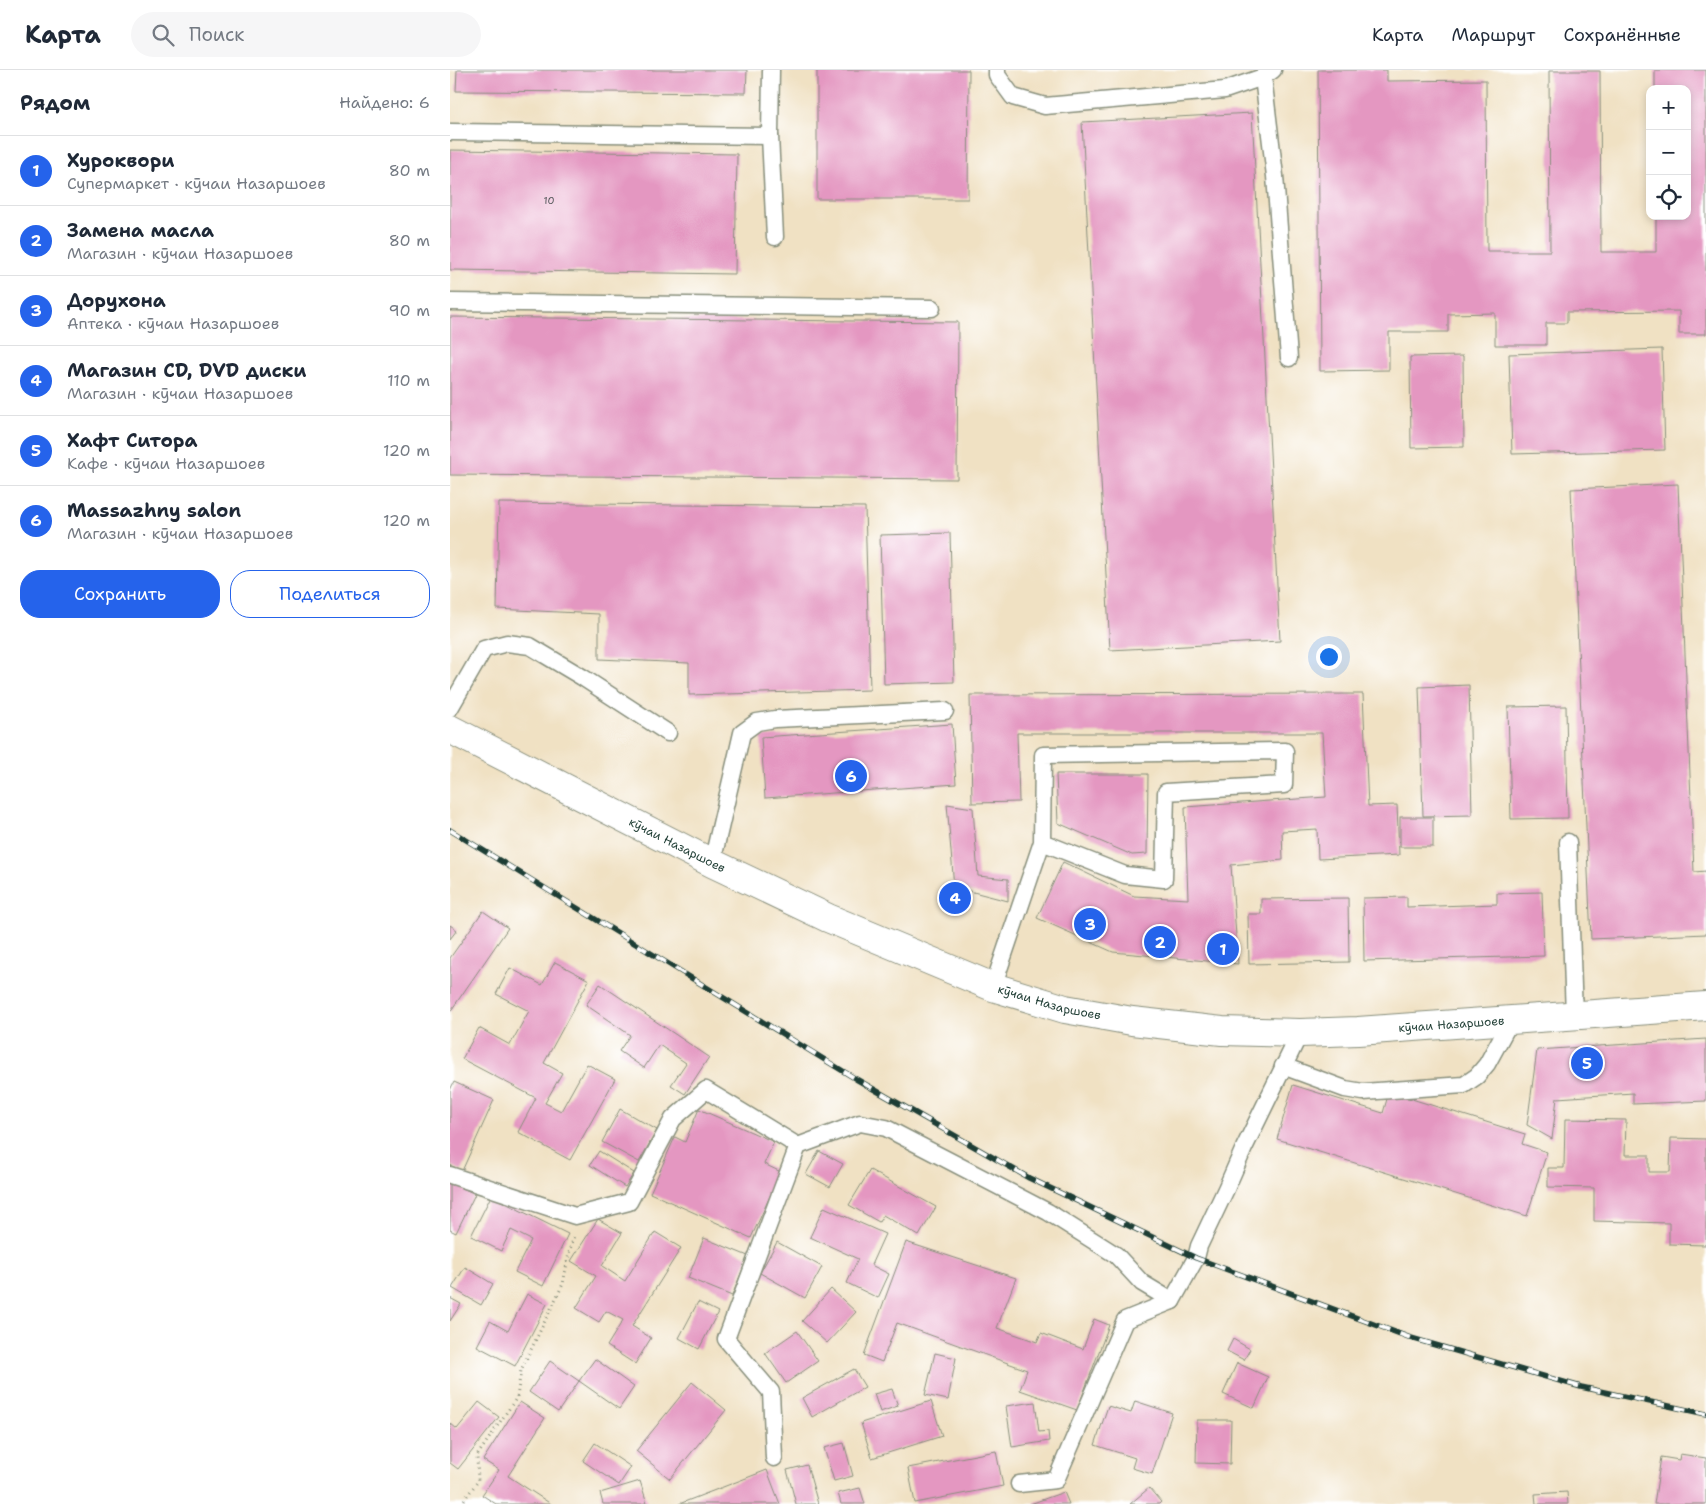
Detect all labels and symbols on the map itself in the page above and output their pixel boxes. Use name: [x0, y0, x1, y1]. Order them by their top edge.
house number: 10: [544, 194, 554, 207]
your location: [1316, 644, 1342, 670]
pin: 6: [835, 757, 867, 795]
street label: кӯчаи Назаршоев: [626, 814, 728, 876]
pin: 4: [939, 879, 971, 917]
pin: 3: [1074, 905, 1106, 943]
pin: 2: [1144, 923, 1176, 961]
pin: 1: [1207, 930, 1239, 968]
street label: кӯчаи Назаршоев: [996, 981, 1102, 1023]
street label: кӯчаи Назаршоев: [1398, 1013, 1505, 1036]
pin: 5: [1571, 1044, 1603, 1082]

